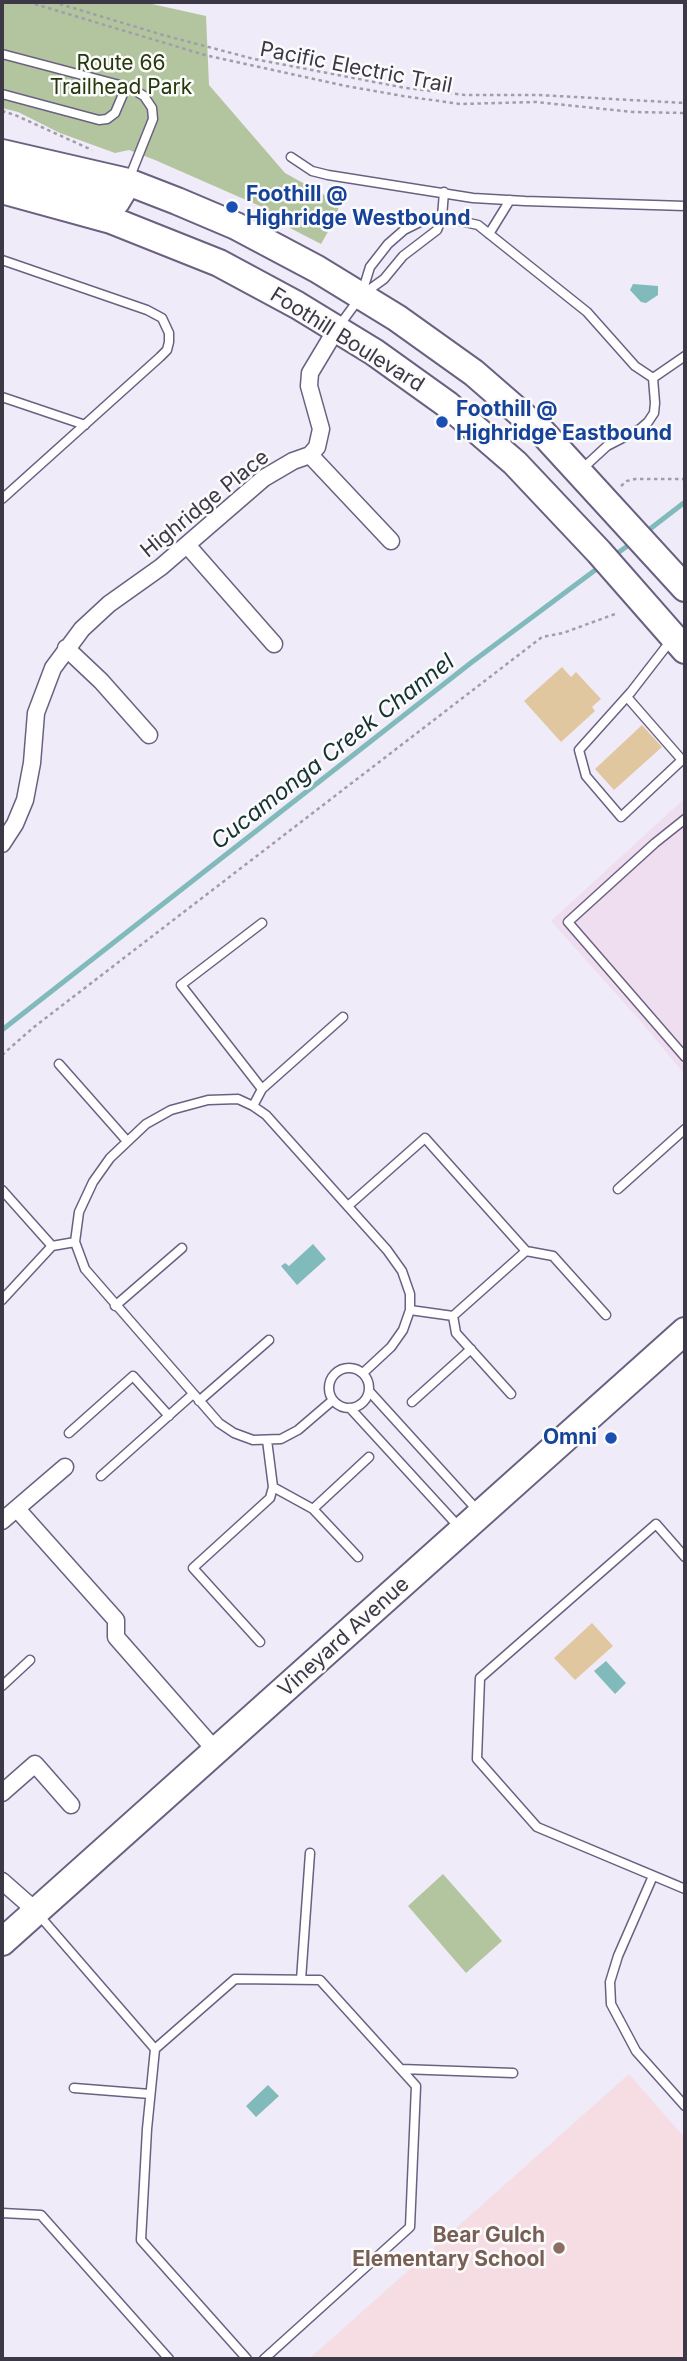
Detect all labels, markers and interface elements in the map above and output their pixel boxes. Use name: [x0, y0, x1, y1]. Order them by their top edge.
street label: Pacific Electric Trail: [258, 37, 454, 99]
park label: Route 66 Trailhead Park: [50, 51, 192, 101]
place label: Foothill @ Highridge Westbound: [246, 182, 470, 232]
marker: Foothill @ Highridge Westbound: [224, 199, 240, 215]
street label: Foothill Boulevard: [265, 282, 429, 398]
place label: Foothill @ Highridge Eastbound: [456, 397, 672, 447]
marker: Foothill @ Highridge Eastbound: [434, 414, 450, 430]
street label: Highridge Place: [136, 445, 274, 563]
water label: Cucamonga Creek Channel: [206, 648, 460, 856]
place label: Omni: [543, 1425, 597, 1451]
marker: Omni: [603, 1430, 619, 1446]
street label: Vineyard Avenue: [273, 1572, 415, 1702]
place label: Bear Gulch Elementary School: [352, 2223, 545, 2273]
marker: Bear Gulch Elementary School: [551, 2240, 567, 2256]

